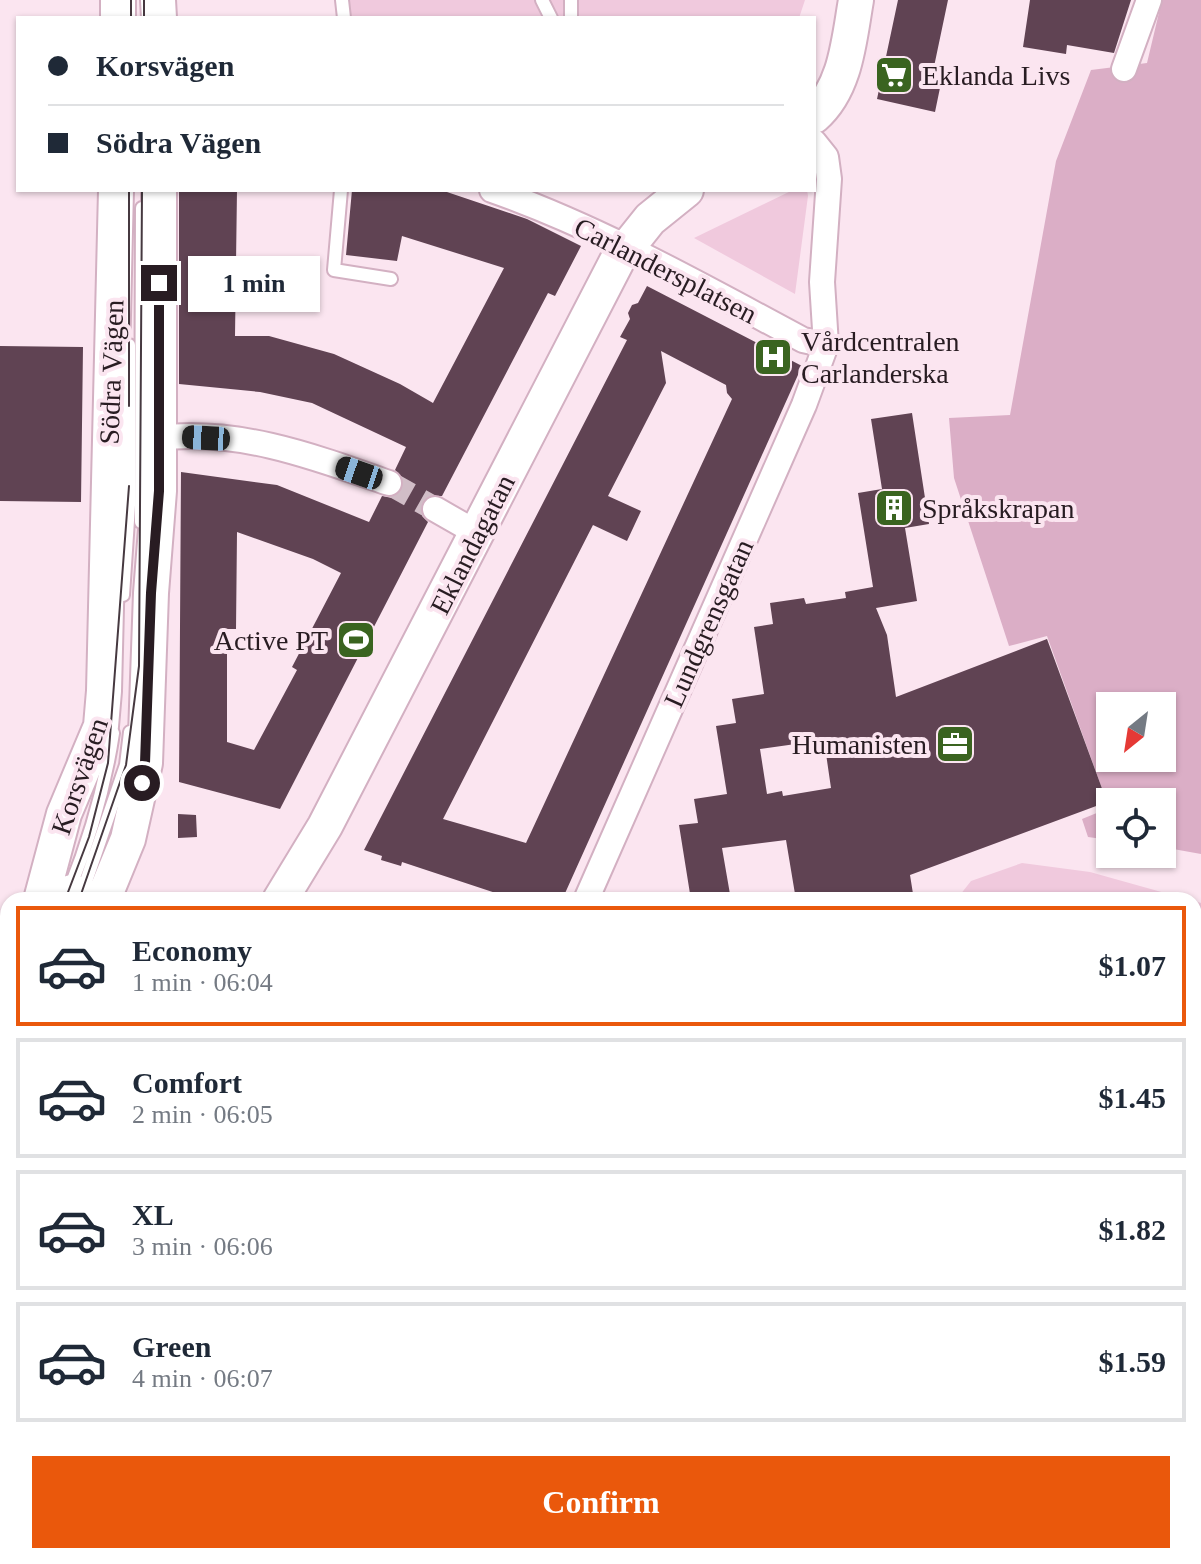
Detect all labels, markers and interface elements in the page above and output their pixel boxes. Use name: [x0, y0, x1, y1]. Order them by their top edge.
text: Korsvägen: [96, 49, 234, 82]
supermarket icon: Eklanda Livs: [873, 54, 915, 96]
place label: Eklanda Livs: [922, 60, 1071, 91]
text: Södra Vägen: [96, 126, 261, 159]
street label: Carlandersplatsen: [569, 211, 762, 330]
callout: 1 min: [187, 255, 319, 311]
route end: [141, 265, 177, 301]
text: 1 min: [223, 269, 285, 298]
street label: Södra Vägen: [93, 299, 130, 445]
place label: Vårdcentralen Carlanderska: [801, 326, 960, 389]
hospital icon: Vårdcentralen Carlanderska: [752, 336, 794, 378]
car: [181, 425, 231, 451]
car: [332, 454, 386, 492]
street label: Eklandagatan: [424, 469, 521, 619]
building icon: Språkskrapan: [873, 487, 915, 529]
place label: Språkskrapan: [922, 493, 1074, 524]
street label: Lundgrensgatan: [658, 535, 759, 712]
sports icon: Active PT: [335, 619, 377, 661]
place label: Active PT: [214, 625, 328, 656]
north arrow: [1096, 692, 1176, 772]
map controls: [1096, 692, 1176, 868]
street label: Korsvägen: [45, 714, 114, 839]
office icon: Humanisten: [934, 723, 976, 765]
place label: Humanisten: [792, 729, 927, 760]
route start: [124, 765, 160, 801]
button: locate: [1096, 788, 1176, 868]
icon: car: [36, 930, 108, 1002]
text: Economy: [132, 934, 252, 967]
text: $1.07: [1099, 949, 1166, 982]
text: 1 min · 06:04: [132, 968, 273, 997]
icon: car: [36, 1062, 108, 1134]
text: Comfort: [132, 1066, 242, 1099]
text: $1.45: [1099, 1081, 1166, 1114]
text: 2 min · 06:05: [132, 1100, 273, 1129]
icon: car: [36, 1194, 108, 1266]
text: XL: [132, 1198, 174, 1231]
text: $1.82: [1099, 1213, 1166, 1246]
text: 3 min · 06:06: [132, 1232, 273, 1261]
icon: car: [36, 1326, 108, 1398]
text: Green: [132, 1330, 211, 1363]
text: $1.59: [1099, 1345, 1166, 1378]
text: 4 min · 06:07: [132, 1364, 273, 1393]
button: Confirm: [32, 1456, 1170, 1548]

